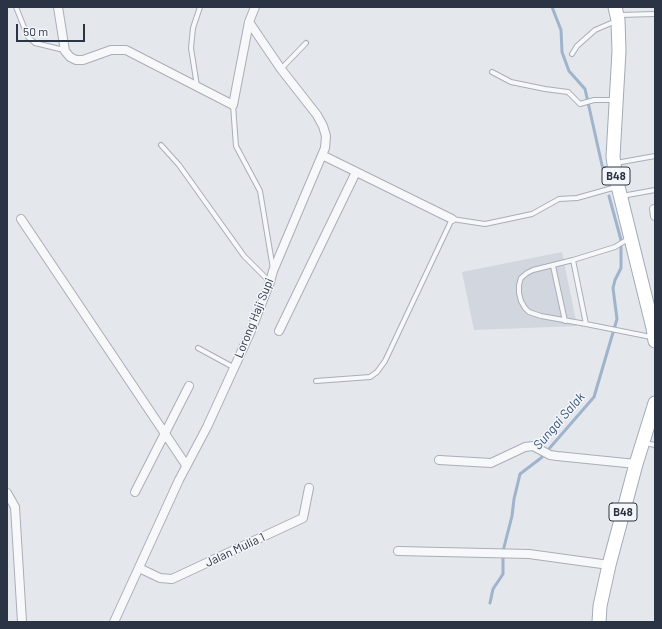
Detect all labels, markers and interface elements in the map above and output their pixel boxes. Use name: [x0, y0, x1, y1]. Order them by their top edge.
scale bar: [18, 16, 87, 42]
text: 50 m: [23, 24, 48, 38]
road number: B48: [602, 167, 630, 185]
street label: Lorong Haji Supi: [231, 276, 277, 360]
water label: Sungai Salak: [530, 389, 588, 453]
road number: B48: [609, 503, 637, 521]
street label: Jalan Mulia 1: [203, 530, 267, 570]

